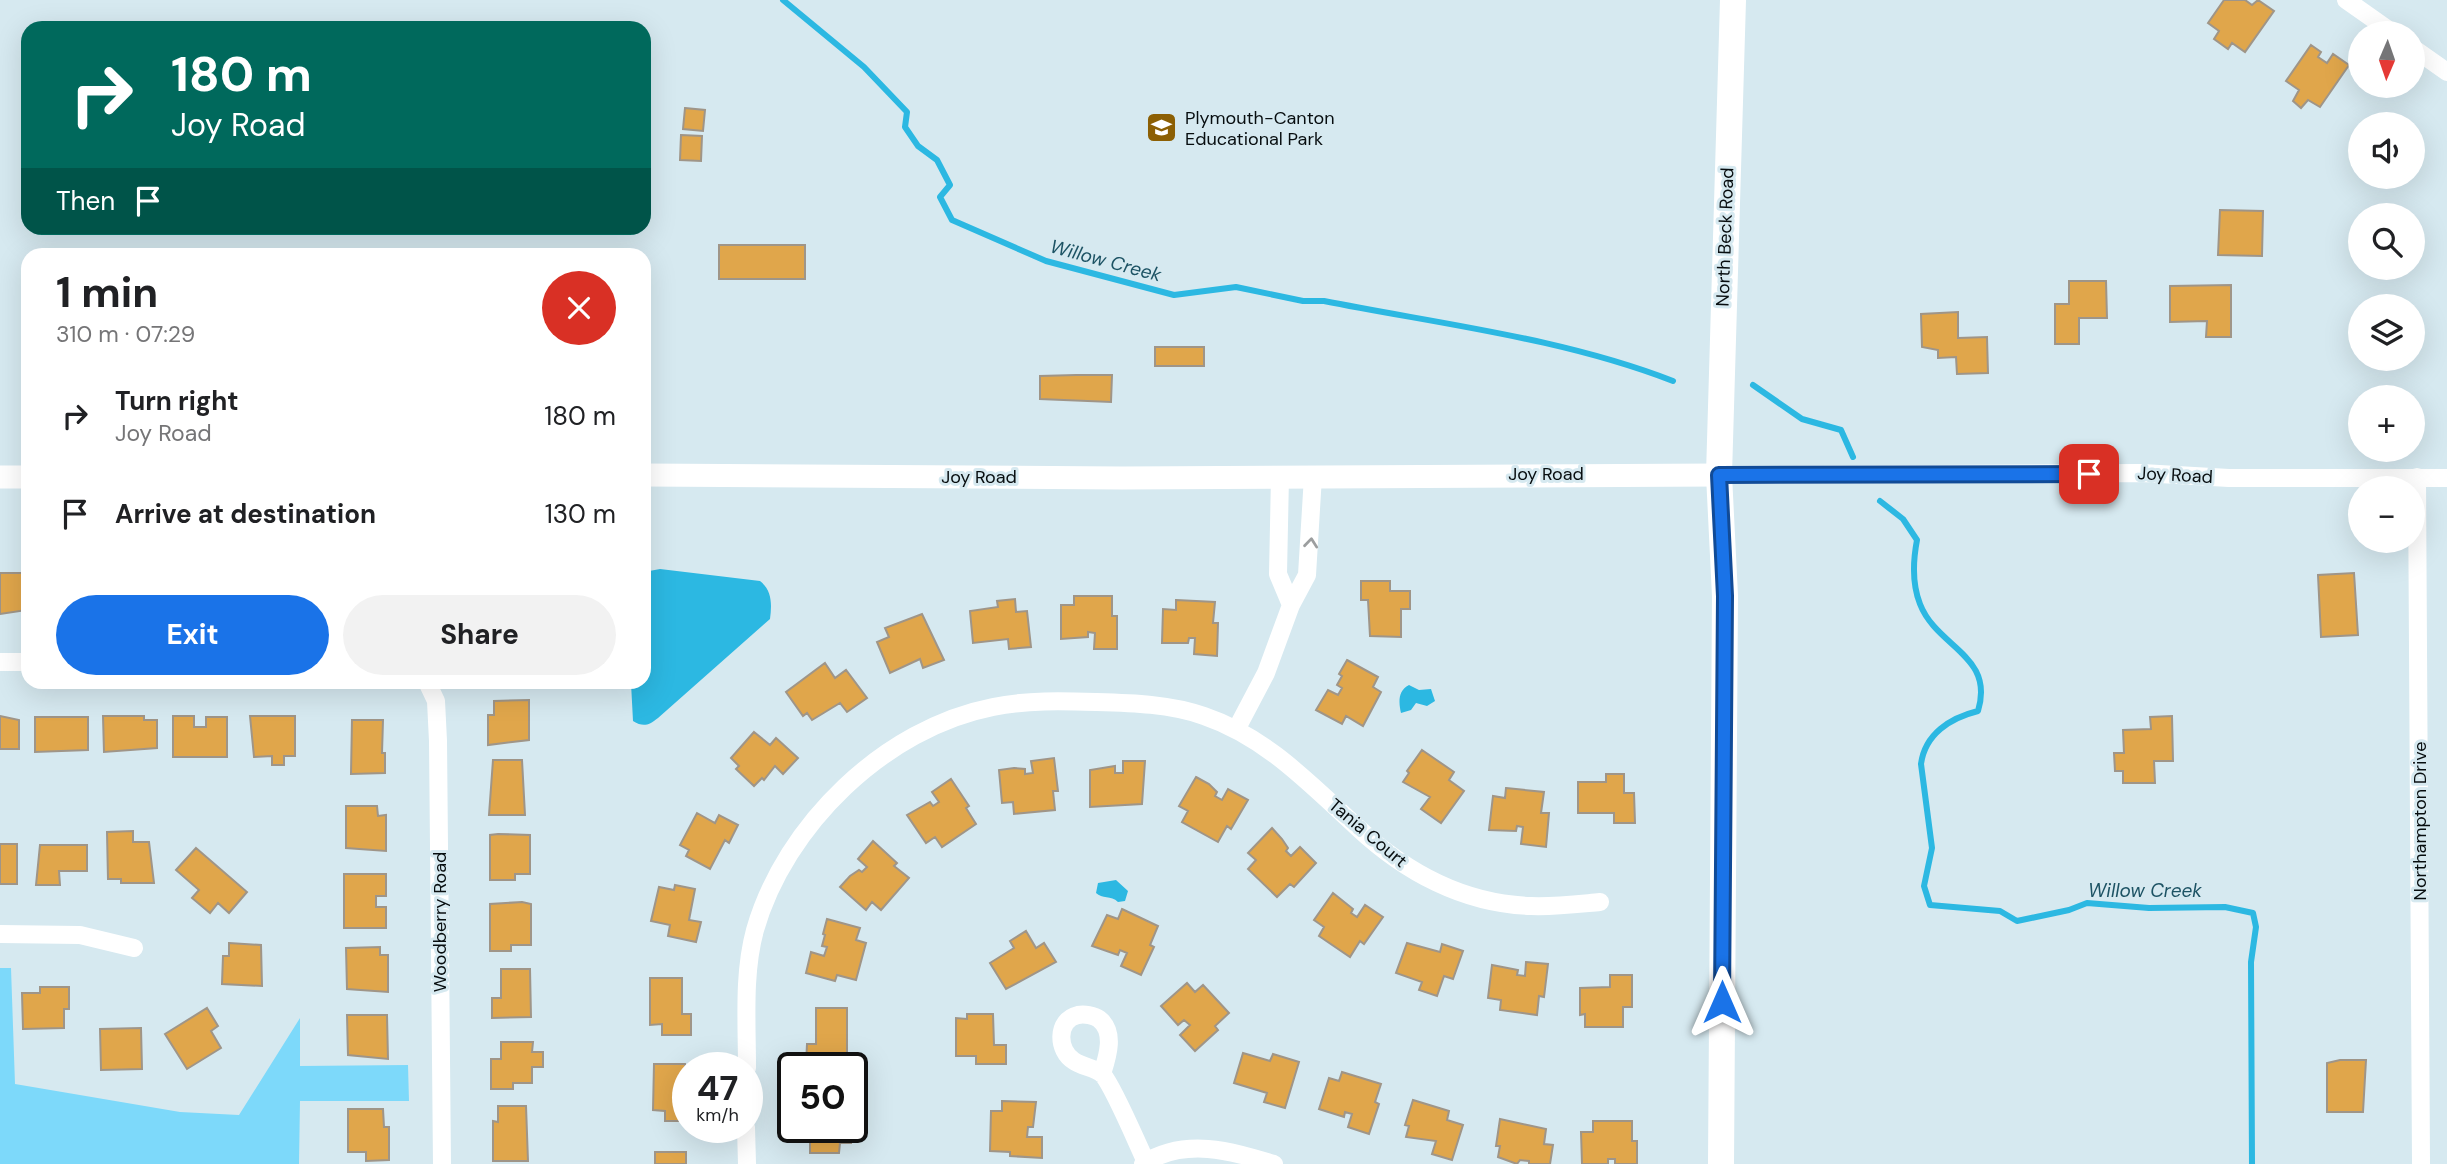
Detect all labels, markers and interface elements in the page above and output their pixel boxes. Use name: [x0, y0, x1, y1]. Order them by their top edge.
north arrow: [2348, 21, 2426, 98]
map controls: [2348, 21, 2425, 553]
text: 180 m: [171, 42, 312, 106]
icon: right: [56, 49, 147, 140]
text: Joy Road: [171, 104, 306, 146]
place label: Plymouth-Canton Educational Park: [1185, 106, 1334, 151]
school or university icon: Plymouth-Canton Educational Park: [1145, 111, 1179, 145]
button: sound: [2348, 112, 2425, 189]
street label: North Beck Road: [1711, 167, 1739, 307]
icon: arrive: [129, 182, 167, 220]
text: Then: [56, 184, 115, 218]
button: search: [2348, 203, 2425, 280]
water label: Willow Creek: [1048, 234, 1164, 287]
text: 1 min: [56, 265, 158, 320]
button: close: [542, 271, 616, 345]
button: layers: [2348, 294, 2425, 371]
text: 310 m · 07:29: [56, 319, 195, 349]
text: Turn right: [115, 384, 239, 418]
button: +: [2348, 385, 2425, 462]
icon: right: [56, 397, 94, 435]
text: 180 m: [544, 399, 616, 433]
text: Joy Road: [115, 418, 212, 448]
pin: [2059, 444, 2119, 504]
icon: arrive: [2070, 455, 2108, 493]
street label: Joy Road: [2137, 461, 2213, 489]
street label: Joy Road: [1508, 462, 1584, 486]
street label: Joy Road: [941, 465, 1017, 489]
button: −: [2348, 476, 2425, 553]
icon: arrive: [56, 495, 94, 533]
text: Arrive at destination: [115, 497, 376, 531]
text: 130 m: [545, 497, 616, 531]
one-way arrow: [1303, 537, 1318, 548]
button: Exit: [56, 595, 329, 675]
button: Share: [343, 595, 616, 675]
street label: Northampton Drive: [2408, 741, 2432, 901]
street label: Tania Court: [1324, 793, 1412, 873]
street label: Woodberry Road: [428, 852, 452, 992]
water label: Willow Creek: [2088, 878, 2202, 903]
position arrow: [1685, 965, 1759, 1039]
speed limit sign: 50: [777, 1052, 868, 1143]
text: 47: [697, 1065, 738, 1111]
text: km/h: [696, 1103, 739, 1127]

